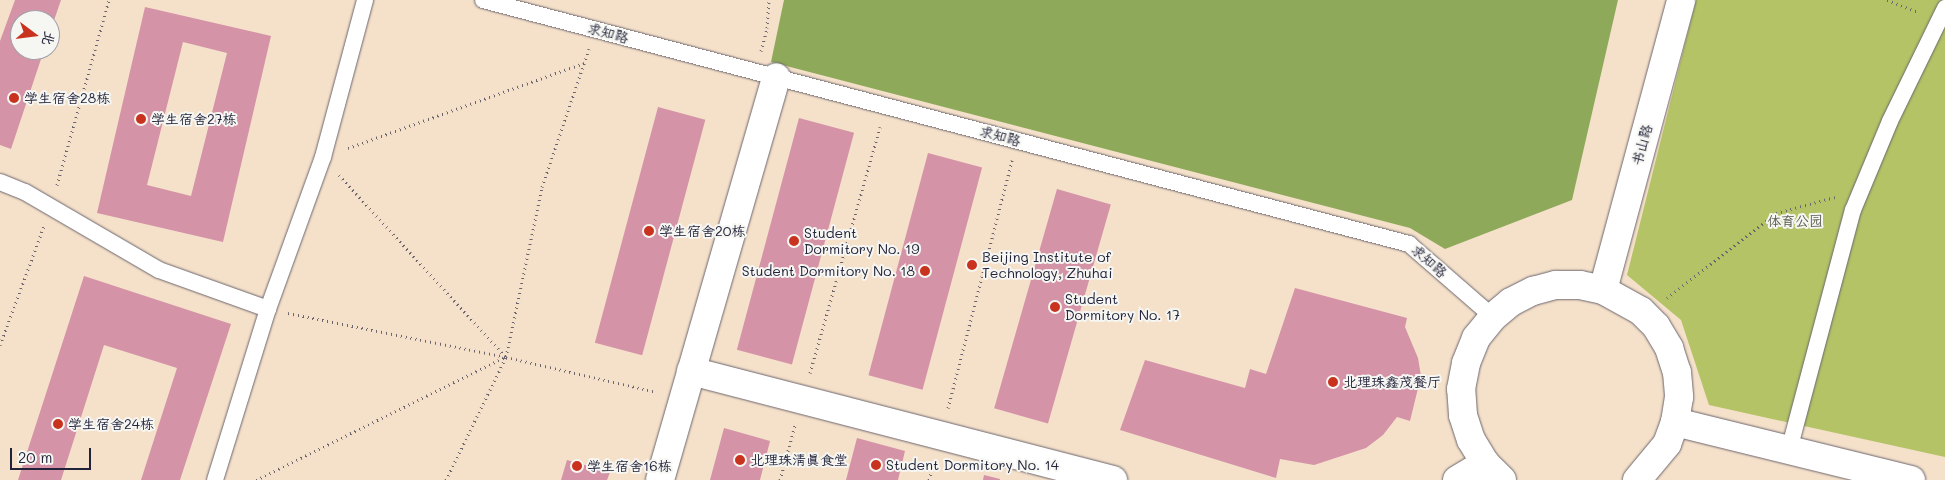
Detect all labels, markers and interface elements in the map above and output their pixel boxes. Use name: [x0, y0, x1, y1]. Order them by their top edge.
north arrow: [10, 10, 60, 60]
street label: 求知路: [586, 19, 630, 47]
text: 北: [38, 30, 60, 48]
place label: 学生宿舍28栋: [24, 90, 110, 106]
marker: 学生宿舍28栋: [8, 92, 20, 104]
place label: 学生宿舍27栋: [151, 111, 237, 127]
marker: 学生宿舍27栋: [135, 113, 147, 125]
street label: 求知路: [978, 122, 1022, 150]
street label: 书山路: [1628, 123, 1656, 167]
park label: 体育公园: [1767, 213, 1823, 229]
place label: 学生宿舍20栋: [659, 223, 745, 239]
marker: 学生宿舍20栋: [643, 225, 655, 237]
place label: Student Dormitory No. 19: [804, 225, 919, 258]
marker: Student Dormitory No. 19: [788, 235, 800, 247]
street label: 求知路: [1408, 241, 1450, 281]
place label: Beijing Institute of Technology, Zhuhai: [982, 249, 1112, 282]
marker: Beijing Institute of Technology, Zhuhai: [966, 259, 978, 271]
place label: Student Dormitory No. 18: [742, 263, 915, 279]
marker: Student Dormitory No. 18: [919, 265, 931, 277]
place label: Student Dormitory No. 17: [1065, 291, 1180, 324]
marker: Student Dormitory No. 17: [1049, 301, 1061, 313]
place label: 北理珠鑫茂餐厅: [1343, 374, 1441, 390]
marker: 北理珠鑫茂餐厅: [1327, 376, 1339, 388]
place label: 学生宿舍24栋: [68, 416, 154, 432]
marker: 学生宿舍24栋: [52, 418, 64, 430]
scale bar: [12, 438, 94, 470]
text: 20 m: [18, 447, 52, 467]
place label: 北理珠清真食堂: [750, 452, 848, 468]
marker: 北理珠清真食堂: [734, 454, 746, 466]
place label: Student Dormitory No. 14: [886, 457, 1059, 473]
place label: 学生宿舍16栋: [587, 458, 672, 474]
marker: Student Dormitory No. 14: [870, 459, 882, 471]
marker: 学生宿舍16栋: [571, 460, 583, 472]

